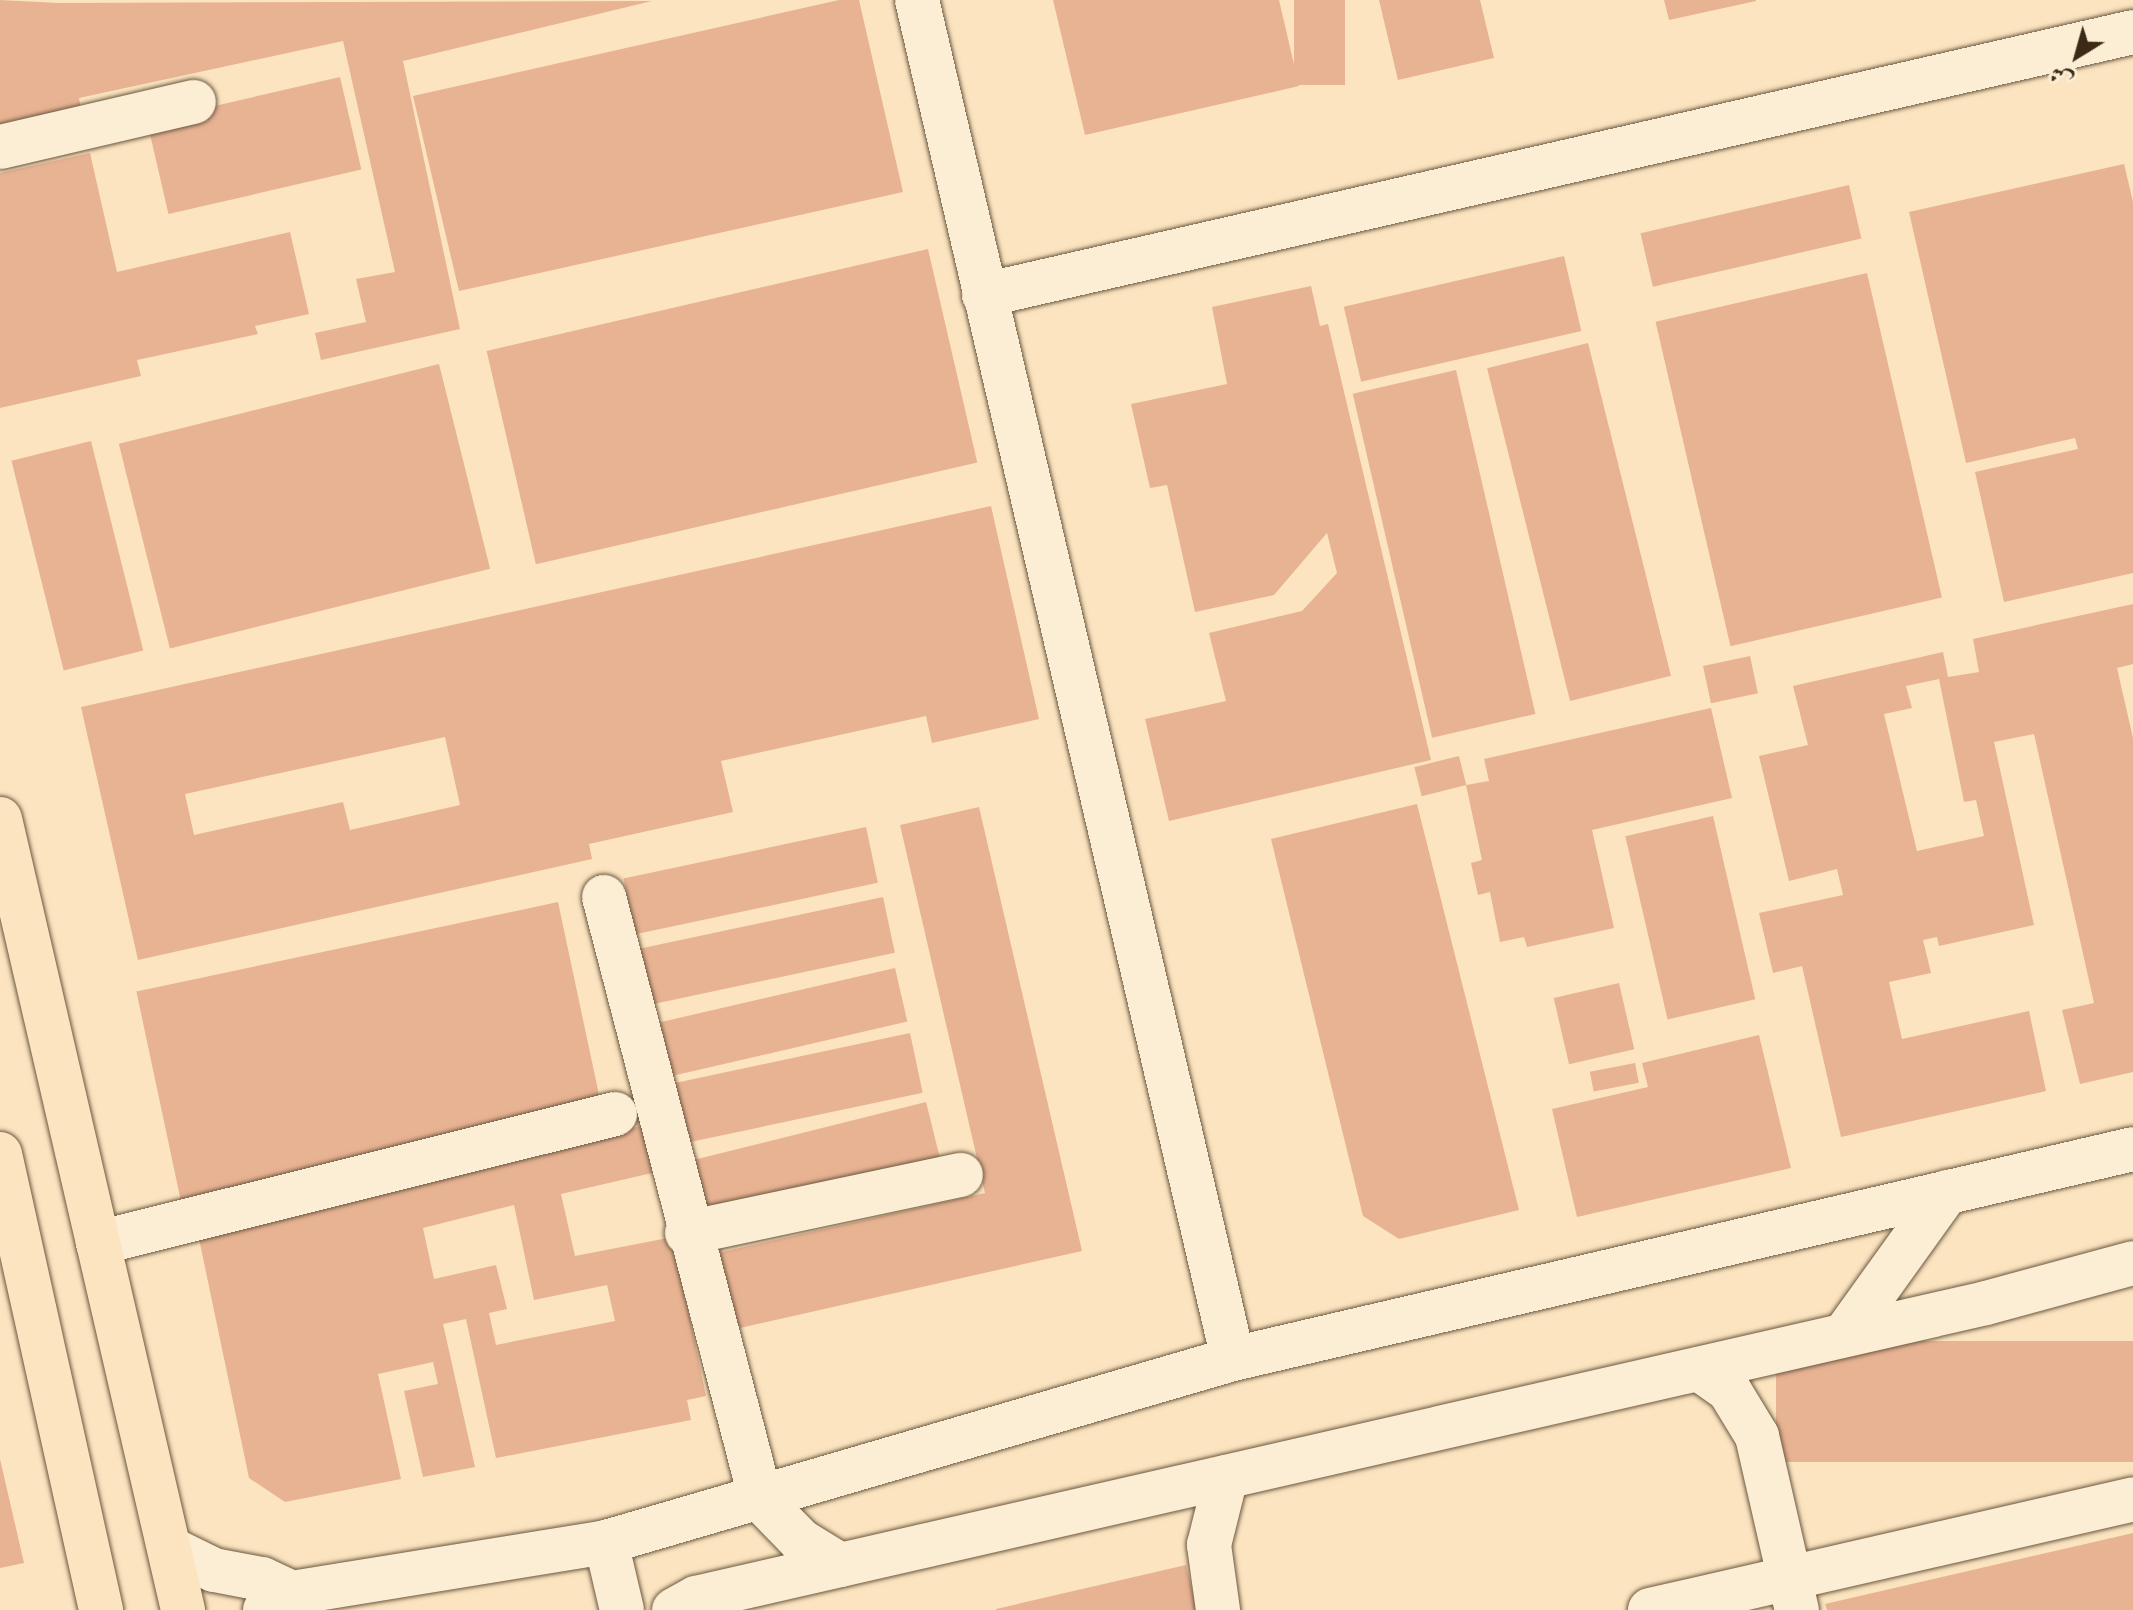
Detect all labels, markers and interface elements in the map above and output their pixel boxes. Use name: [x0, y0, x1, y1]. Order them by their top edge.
north arrow: [2037, 16, 2117, 96]
text: ش: [2044, 57, 2080, 95]

